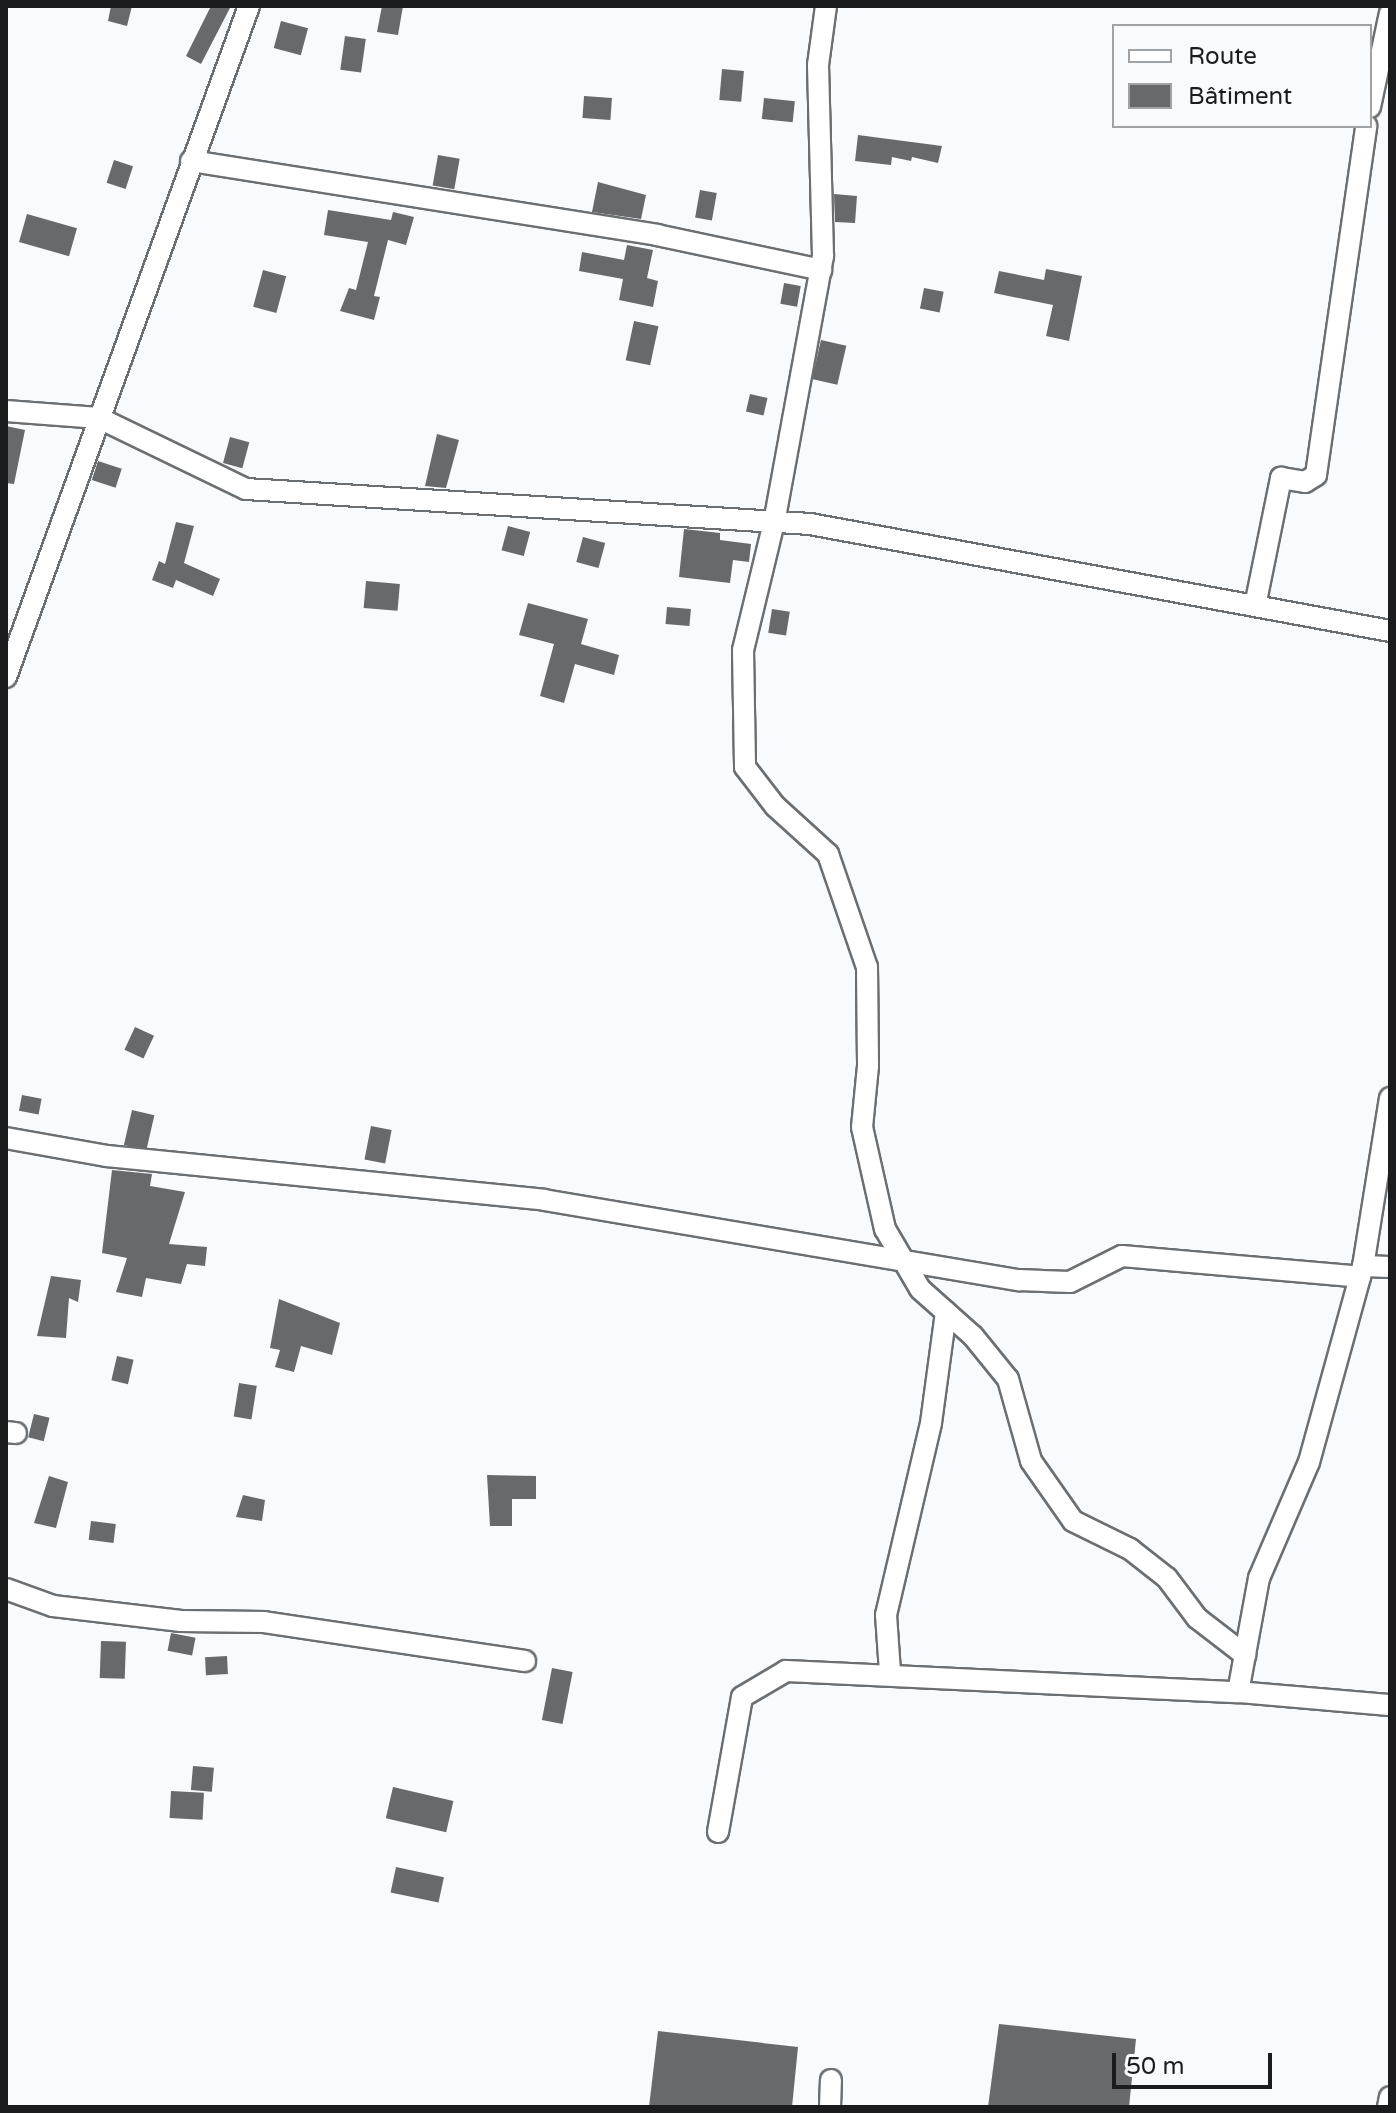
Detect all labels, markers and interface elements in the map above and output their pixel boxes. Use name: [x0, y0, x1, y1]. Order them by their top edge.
legend: [1112, 24, 1372, 128]
text: Route: [1188, 42, 1257, 71]
text: Bâtiment: [1188, 82, 1292, 111]
scale bar: [1116, 2037, 1276, 2087]
text: 50 m: [1126, 2052, 1184, 2081]

